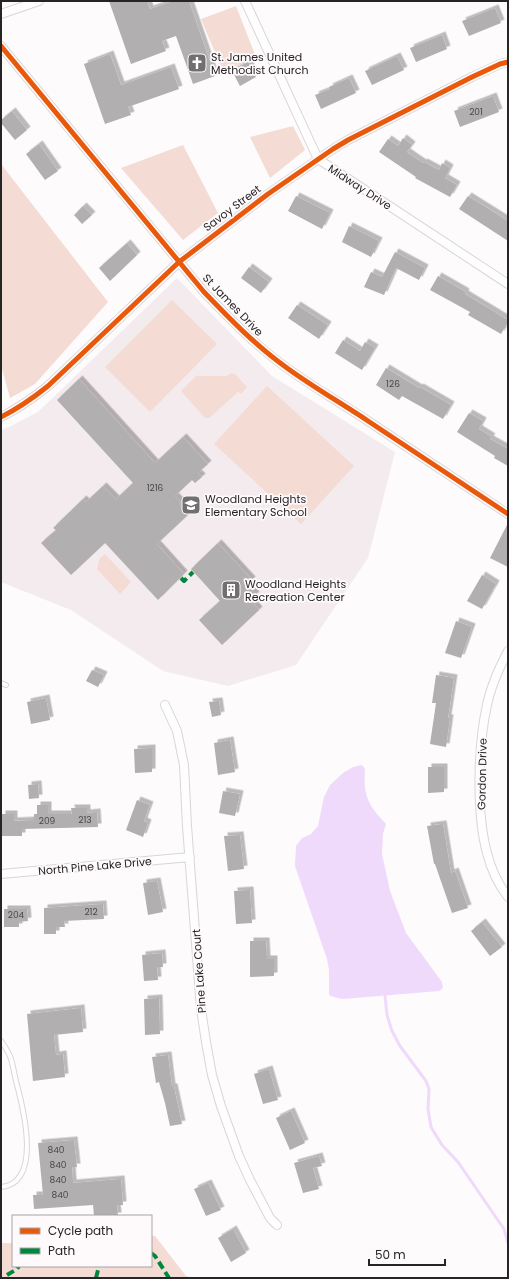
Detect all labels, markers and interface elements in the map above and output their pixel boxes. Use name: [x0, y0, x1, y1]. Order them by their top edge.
place label: St. James United Methodist Church: [211, 49, 309, 78]
church icon: St. James United Methodist Church: [186, 52, 208, 74]
house number: 201: [469, 106, 483, 118]
street label: Midway Drive: [325, 160, 395, 214]
street label: Savoy Street: [200, 181, 264, 235]
street label: St James Drive: [199, 270, 267, 340]
house number: 126: [386, 378, 400, 390]
house number: 1216: [147, 482, 164, 494]
place label: Woodland Heights Elementary School: [205, 491, 307, 520]
school or university icon: Woodland Heights Elementary School: [180, 494, 202, 516]
place label: Woodland Heights Recreation Center: [245, 576, 346, 605]
building icon: Woodland Heights Recreation Center: [220, 579, 242, 601]
street label: Gordon Drive: [473, 738, 491, 810]
house number: 213: [78, 814, 92, 826]
house number: 209: [39, 815, 56, 827]
street label: North Pine Lake Drive: [38, 853, 153, 879]
house number: 212: [84, 906, 98, 918]
house number: 204: [8, 909, 25, 921]
street label: Pine Lake Court: [188, 928, 210, 1014]
house number: 840: [48, 1144, 65, 1156]
house number: 840: [50, 1159, 67, 1171]
house number: 840: [50, 1174, 67, 1186]
house number: 840: [52, 1189, 69, 1201]
legend: [12, 1215, 152, 1267]
text: Cycle path: [48, 1222, 113, 1239]
scale bar: [369, 1241, 445, 1267]
text: Path: [48, 1242, 75, 1259]
text: 50 m: [375, 1246, 406, 1263]

